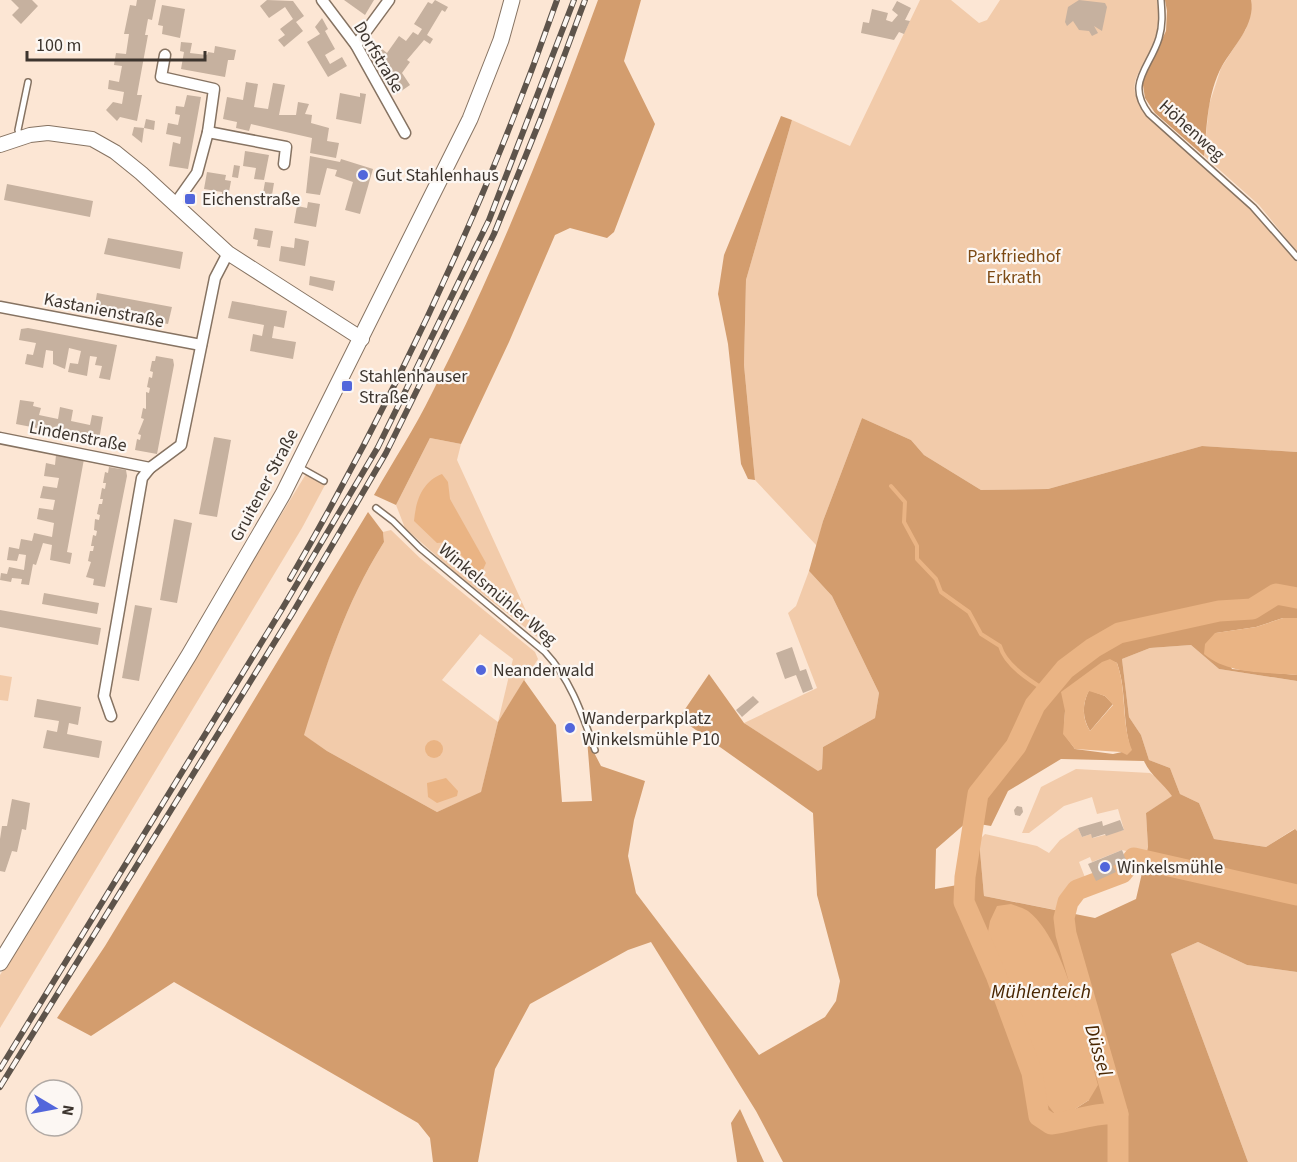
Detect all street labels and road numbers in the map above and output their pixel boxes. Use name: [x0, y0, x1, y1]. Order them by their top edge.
street label: Dorfstraße: [347, 17, 410, 98]
street label: Höhenweg: [1153, 94, 1230, 167]
street label: Kastanienstraße: [42, 287, 166, 334]
street label: Lindenstraße: [27, 415, 129, 458]
street label: Gruitener Straße: [224, 424, 305, 546]
street label: Winkelsmühler Weg: [433, 537, 562, 651]

